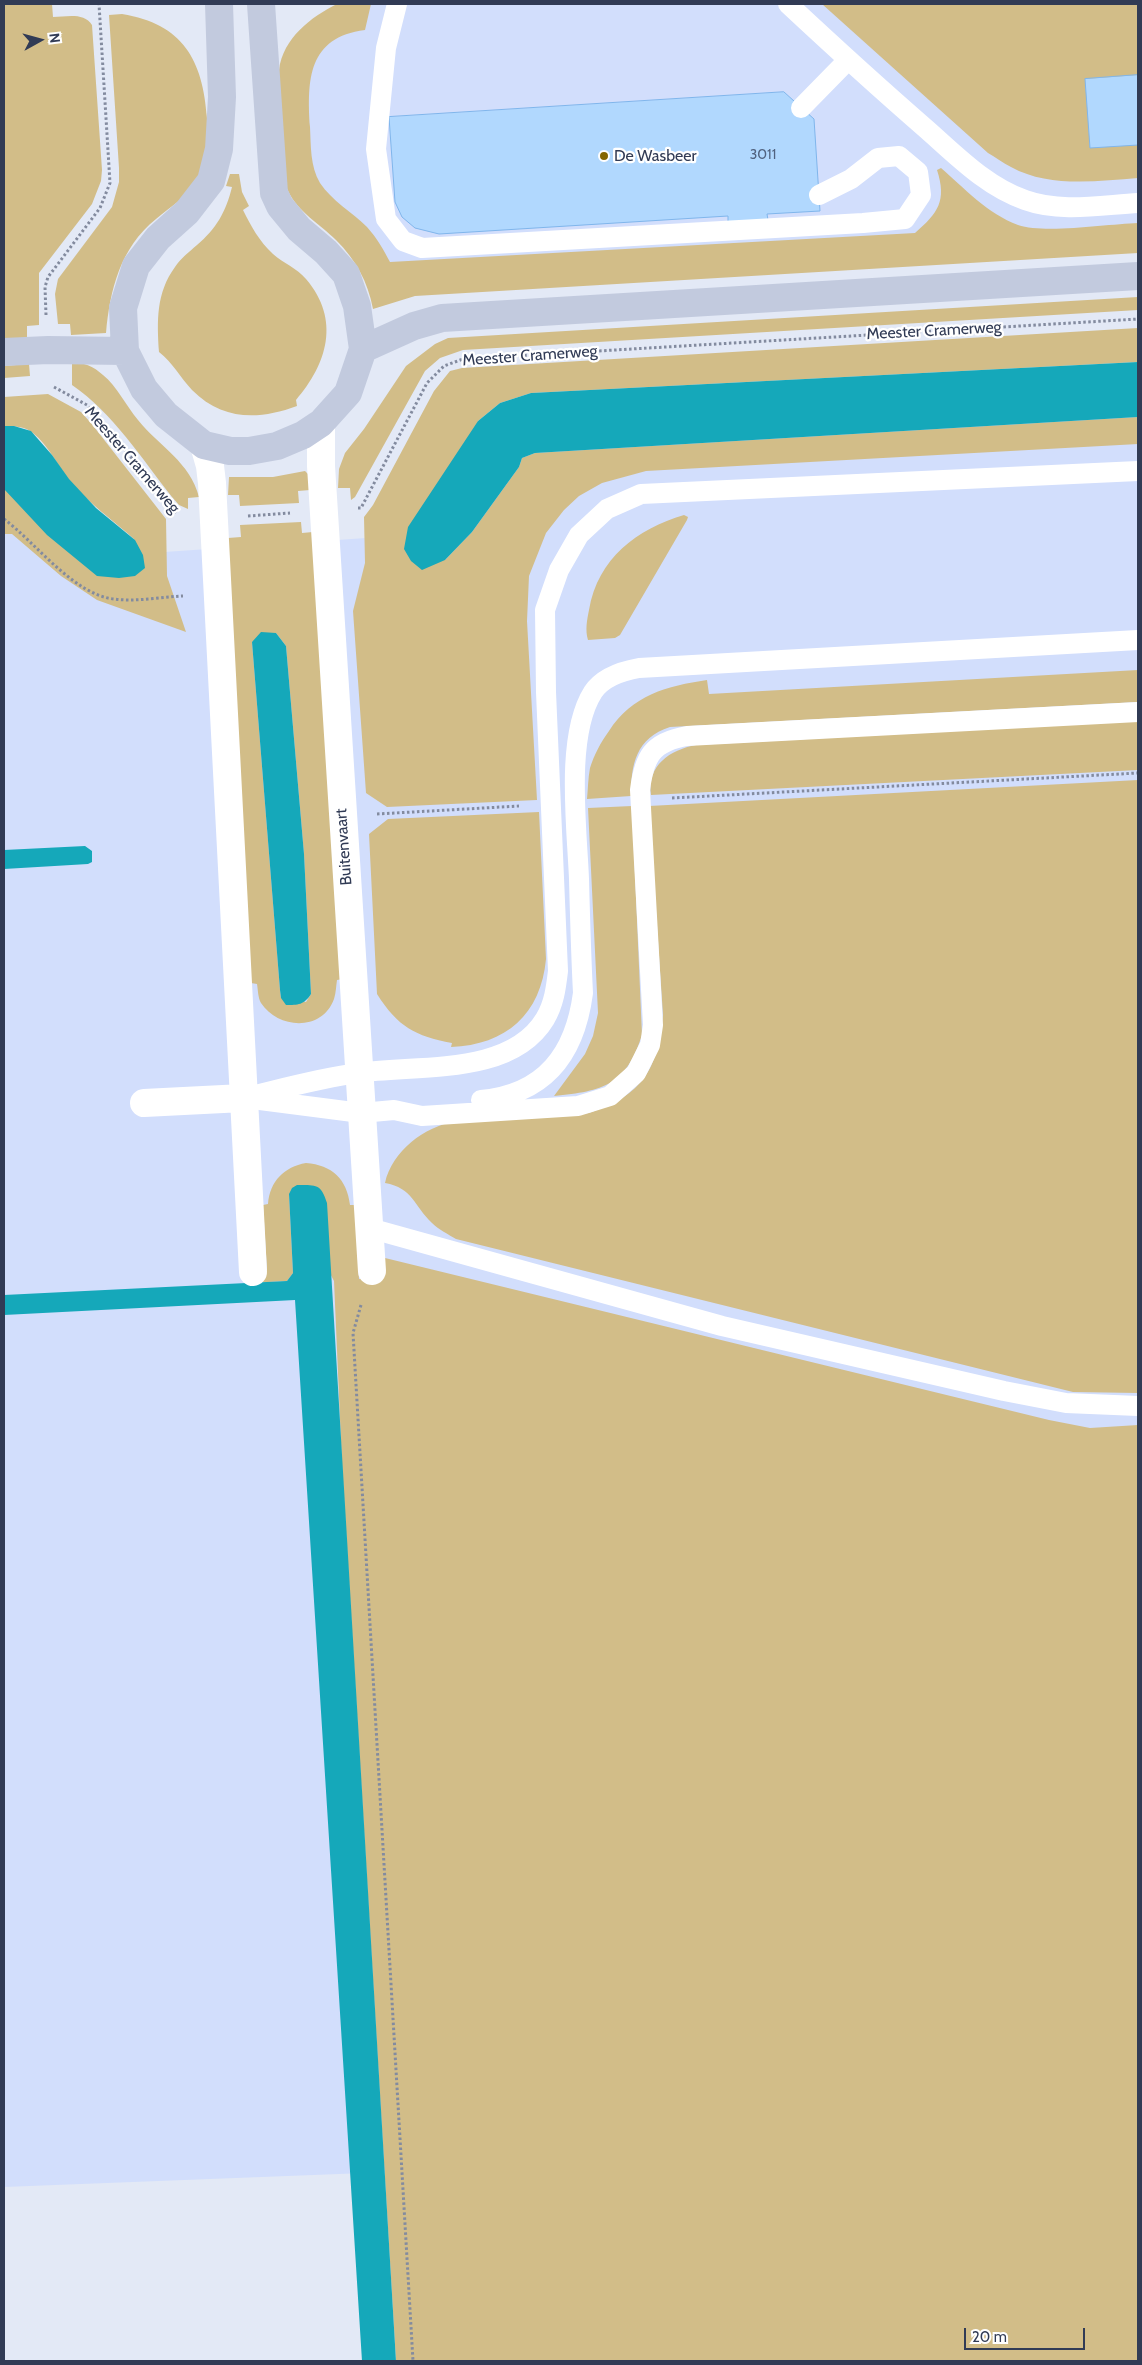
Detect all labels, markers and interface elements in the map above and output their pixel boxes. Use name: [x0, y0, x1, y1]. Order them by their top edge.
north arrow: [15, 15, 65, 65]
text: N: [45, 32, 64, 44]
place label: De Wasbeer: [614, 146, 696, 166]
house number: 3011: [750, 147, 776, 163]
marker: De Wasbeer: [598, 150, 610, 162]
street label: Meester Cramerweg: [866, 318, 1002, 344]
street label: Meester Cramerweg: [462, 342, 598, 370]
street label: Meester Cramerweg: [80, 403, 184, 517]
street label: Buitenvaart: [332, 808, 356, 886]
scale bar: [967, 2318, 1088, 2350]
text: 20 m: [972, 2328, 1007, 2346]

